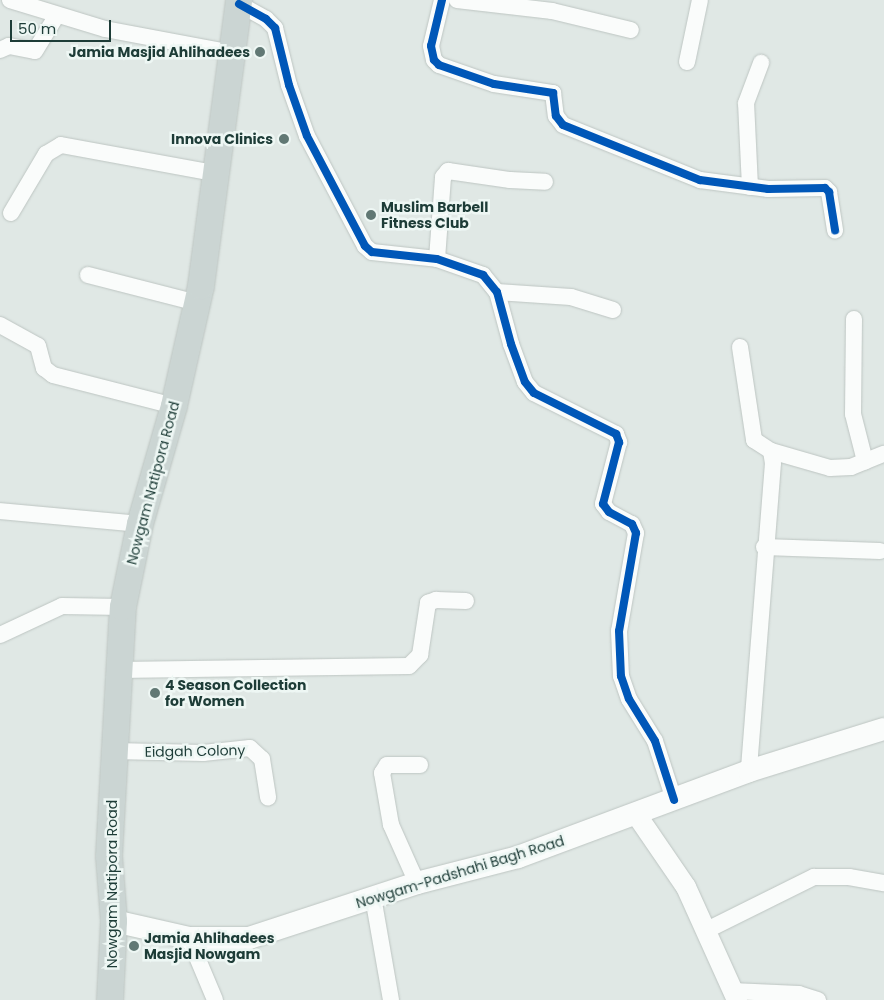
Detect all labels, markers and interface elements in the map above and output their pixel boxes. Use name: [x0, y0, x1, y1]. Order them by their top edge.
scale bar: [12, 10, 114, 42]
text: 50 m: [18, 18, 56, 39]
place label: Jamia Masjid Ahlihadees: [69, 44, 250, 60]
marker: Jamia Masjid Ahlihadees: [254, 46, 266, 58]
place label: Innova Clinics: [171, 131, 273, 147]
marker: Innova Clinics: [277, 132, 291, 146]
place label: Muslim Barbell Fitness Club: [381, 199, 488, 232]
marker: Muslim Barbell Fitness Club: [365, 209, 377, 221]
street label: Nowgam Natipora Road: [123, 399, 183, 567]
place label: 4 Season Collection for Women: [165, 677, 306, 710]
marker: 4 Season Collection for Women: [149, 687, 161, 699]
street label: Eidgah Colony: [144, 742, 246, 760]
street label: Nowgam Natipora Road: [104, 800, 120, 968]
street label: Nowgam-Padshahi Bagh Road: [354, 832, 566, 912]
place label: Jamia Ahlihadees Masjid Nowgam: [144, 930, 275, 962]
marker: Jamia Ahlihadees Masjid Nowgam: [128, 940, 140, 952]

